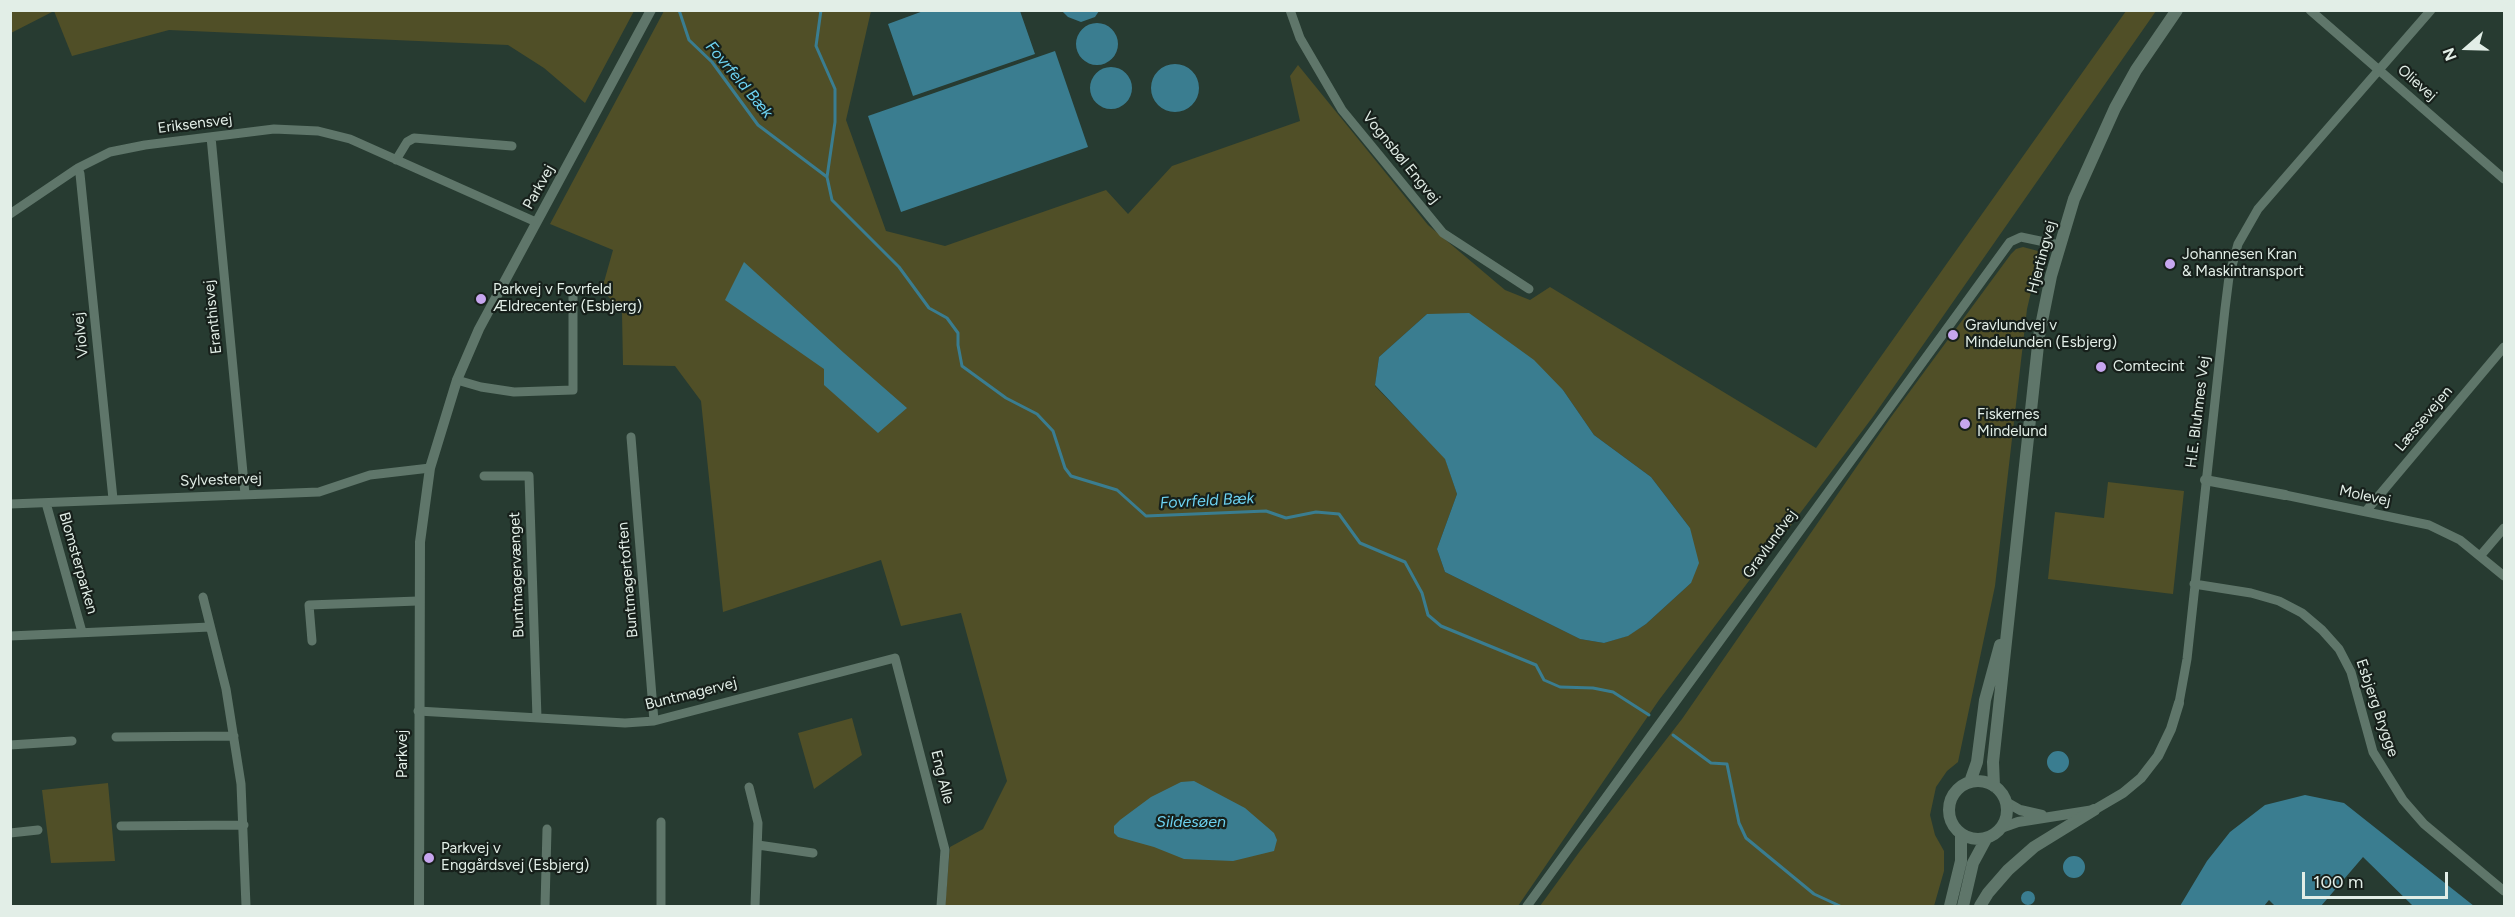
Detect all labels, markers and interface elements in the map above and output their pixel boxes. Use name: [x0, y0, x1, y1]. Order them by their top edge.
north arrow: [2437, 18, 2497, 78]
water label: Fovrfeld Bæk: [701, 38, 777, 122]
text: N: [2439, 45, 2461, 63]
street label: Olievej: [2394, 61, 2440, 105]
street label: Vognsbøl Engvej: [1358, 108, 1444, 208]
street label: Eriksensvej: [157, 110, 233, 138]
street label: Parkvej: [519, 161, 559, 213]
street label: Hjertingvej: [2024, 219, 2060, 295]
place label: Johannesen Kran & Maskintransport: [2182, 246, 2304, 281]
marker: Johannesen Kran & Maskintransport: [2163, 257, 2177, 271]
street label: Eranthisvej: [200, 279, 226, 355]
place label: Parkvej v Fovrfeld Ældrecenter (Esbjerg): [493, 281, 642, 316]
marker: Parkvej v Fovrfeld Ældrecenter (Esbjerg): [474, 292, 488, 306]
street label: Violvej: [70, 311, 92, 359]
place label: Gravlundvej v Mindelunden (Esbjerg): [1965, 317, 2117, 352]
marker: Gravlundvej v Mindelunden (Esbjerg): [1946, 328, 1960, 342]
street label: H.E. Bluhmes Vej: [2182, 355, 2214, 469]
place label: Comtecint: [2113, 358, 2185, 376]
marker: Comtecint: [2094, 360, 2108, 374]
street label: Læssevejen: [2392, 383, 2456, 455]
place label: Fiskernes Mindelund: [1977, 406, 2047, 441]
marker: Fiskernes Mindelund: [1958, 417, 1972, 431]
street label: Sylvestervej: [180, 470, 262, 490]
street label: Molevej: [2337, 482, 2393, 510]
water label: Fovrfeld Bæk: [1159, 489, 1255, 513]
street label: Gravlundvej: [1739, 506, 1801, 582]
street label: Blomsterparken: [55, 510, 101, 616]
street label: Buntmagervænget: [506, 512, 528, 638]
street label: Buntmagertoften: [614, 521, 642, 639]
street label: Esbjerg Brygge: [2352, 657, 2402, 759]
street label: Buntmagervej: [643, 674, 739, 714]
street label: Parkvej: [394, 730, 412, 778]
street label: Eng Alle: [927, 748, 957, 806]
water label: Sildesøen: [1156, 812, 1226, 832]
place label: Parkvej v Enggårdsvej (Esbjerg): [441, 840, 589, 875]
marker: Parkvej v Enggårdsvej (Esbjerg): [422, 851, 436, 865]
scale bar: [2305, 860, 2450, 898]
text: 100 m: [2313, 871, 2363, 893]

